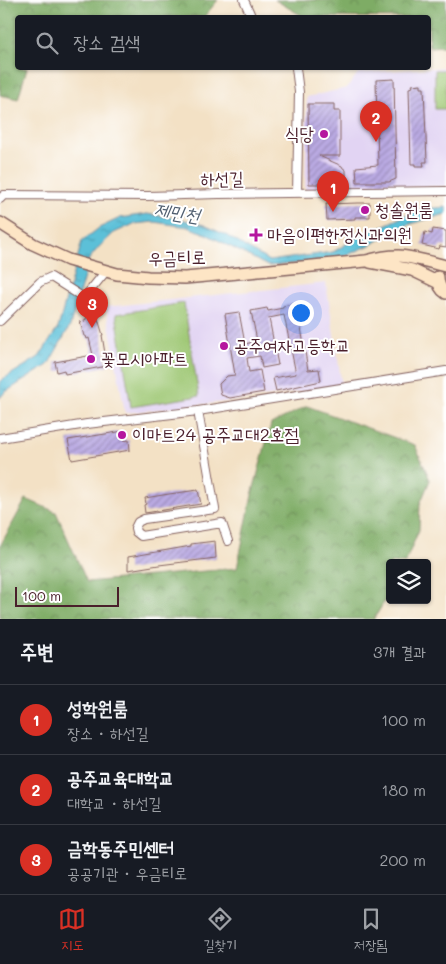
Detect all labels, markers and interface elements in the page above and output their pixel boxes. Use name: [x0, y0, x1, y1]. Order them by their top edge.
search box: [15, 15, 431, 70]
icon: search: [33, 29, 61, 57]
text: 장소 검색: [73, 29, 140, 54]
pin: 2: [360, 101, 392, 142]
place label: 식당: [285, 121, 315, 145]
marker: 식당: [318, 128, 330, 140]
street label: 하선길: [200, 166, 244, 190]
pin: 1: [317, 171, 349, 212]
water label: 제민천: [152, 196, 203, 228]
place label: 청솔원룸: [375, 197, 433, 221]
marker: 청솔원룸: [359, 204, 371, 216]
place label: 마음이편한정신과의원: [267, 222, 412, 246]
marker: 마음이편한정신과의원: [249, 228, 263, 242]
street label: 우금티로: [148, 244, 206, 270]
pin: 3: [76, 287, 108, 328]
your location: [288, 300, 314, 326]
place label: 공주여자고등학교: [234, 333, 350, 357]
marker: 공주여자고등학교: [218, 340, 230, 352]
place label: 꽃모시아파트: [101, 346, 188, 370]
marker: 꽃모시아파트: [85, 353, 97, 365]
place label: 이마트24 공주교대2호점: [132, 422, 299, 446]
marker: 이마트24 공주교대2호점: [116, 429, 128, 441]
map controls: [386, 559, 431, 604]
button: layers: [386, 559, 431, 604]
scale bar: [15, 584, 119, 607]
text: 100 m: [22, 586, 61, 605]
text: 주변: [20, 637, 54, 664]
text: 3개 결과: [373, 641, 426, 662]
text: 성학원룸: [67, 695, 128, 720]
text: 1: [32, 709, 40, 730]
text: 100 m: [381, 709, 426, 730]
text: 장소 · 하선길: [67, 722, 149, 743]
text: 공주교육대학교: [67, 765, 174, 790]
text: 2: [32, 779, 40, 800]
text: 180 m: [381, 779, 426, 800]
text: 대학교 · 하선길: [67, 792, 161, 813]
text: 금학동주민센터: [67, 835, 174, 860]
text: 3: [31, 849, 41, 870]
text: 200 m: [379, 849, 426, 870]
text: 공공기관 · 우금티로: [67, 862, 187, 883]
tab: 지도: [58, 905, 86, 955]
tab: 길찾기: [203, 905, 237, 955]
tab: 저장됨: [354, 905, 388, 955]

